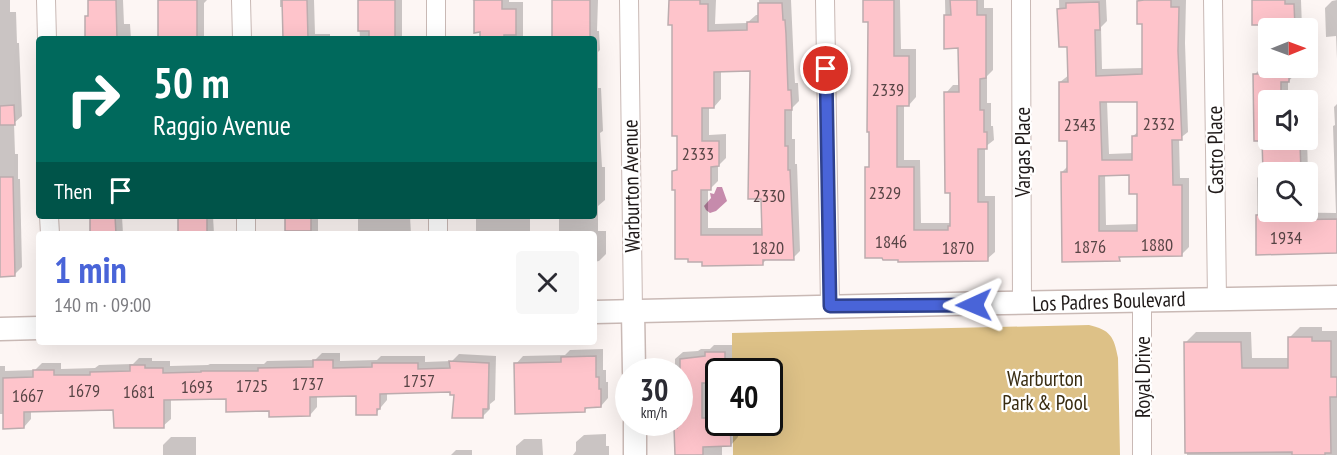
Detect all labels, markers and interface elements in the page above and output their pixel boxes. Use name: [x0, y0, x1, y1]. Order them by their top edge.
north arrow: [1258, 18, 1318, 78]
map controls: [1258, 18, 1318, 222]
pin: [800, 43, 851, 94]
icon: arrive: [809, 52, 842, 85]
text: 50 m: [153, 55, 230, 110]
icon: right: [54, 60, 132, 138]
house number: 2339: [872, 78, 904, 101]
button: sound: [1258, 90, 1318, 150]
street label: Castro Place: [1201, 106, 1229, 194]
street label: Vargas Place: [1009, 107, 1036, 198]
text: Raggio Avenue: [153, 108, 291, 142]
house number: 2332: [1143, 112, 1175, 135]
house number: 2343: [1064, 113, 1096, 136]
street label: Warburton Avenue: [616, 119, 646, 253]
house number: 2333: [682, 142, 714, 165]
button: search: [1258, 162, 1318, 222]
icon: arrive: [104, 174, 137, 207]
text: Then: [54, 177, 92, 205]
house number: 2329: [869, 181, 901, 204]
house number: 2330: [753, 184, 785, 207]
house number: 1934: [1270, 226, 1302, 249]
house number: 1846: [875, 230, 907, 253]
house number: 1880: [1141, 233, 1173, 256]
house number: 1876: [1074, 235, 1106, 258]
house number: 1820: [752, 236, 784, 259]
house number: 1870: [942, 236, 974, 259]
text: 1 min: [54, 246, 127, 293]
button: close: [516, 251, 579, 314]
position arrow: [942, 273, 1006, 337]
street label: Los Padres Boulevard: [1032, 285, 1186, 317]
text: 140 m · 09:00: [54, 292, 151, 318]
street label: Royal Drive: [1129, 336, 1156, 418]
speed limit sign: 40: [705, 358, 783, 436]
park label: Warburton Park & Pool: [1002, 365, 1088, 416]
house number: 1757: [403, 369, 435, 392]
text: 30: [640, 370, 668, 409]
house number: 1737: [292, 372, 324, 395]
house number: 1725: [236, 374, 268, 397]
house number: 1693: [181, 375, 213, 398]
house number: 1679: [68, 379, 100, 402]
house number: 1681: [123, 380, 155, 403]
house number: 1667: [12, 384, 44, 407]
text: km/h: [641, 403, 667, 422]

